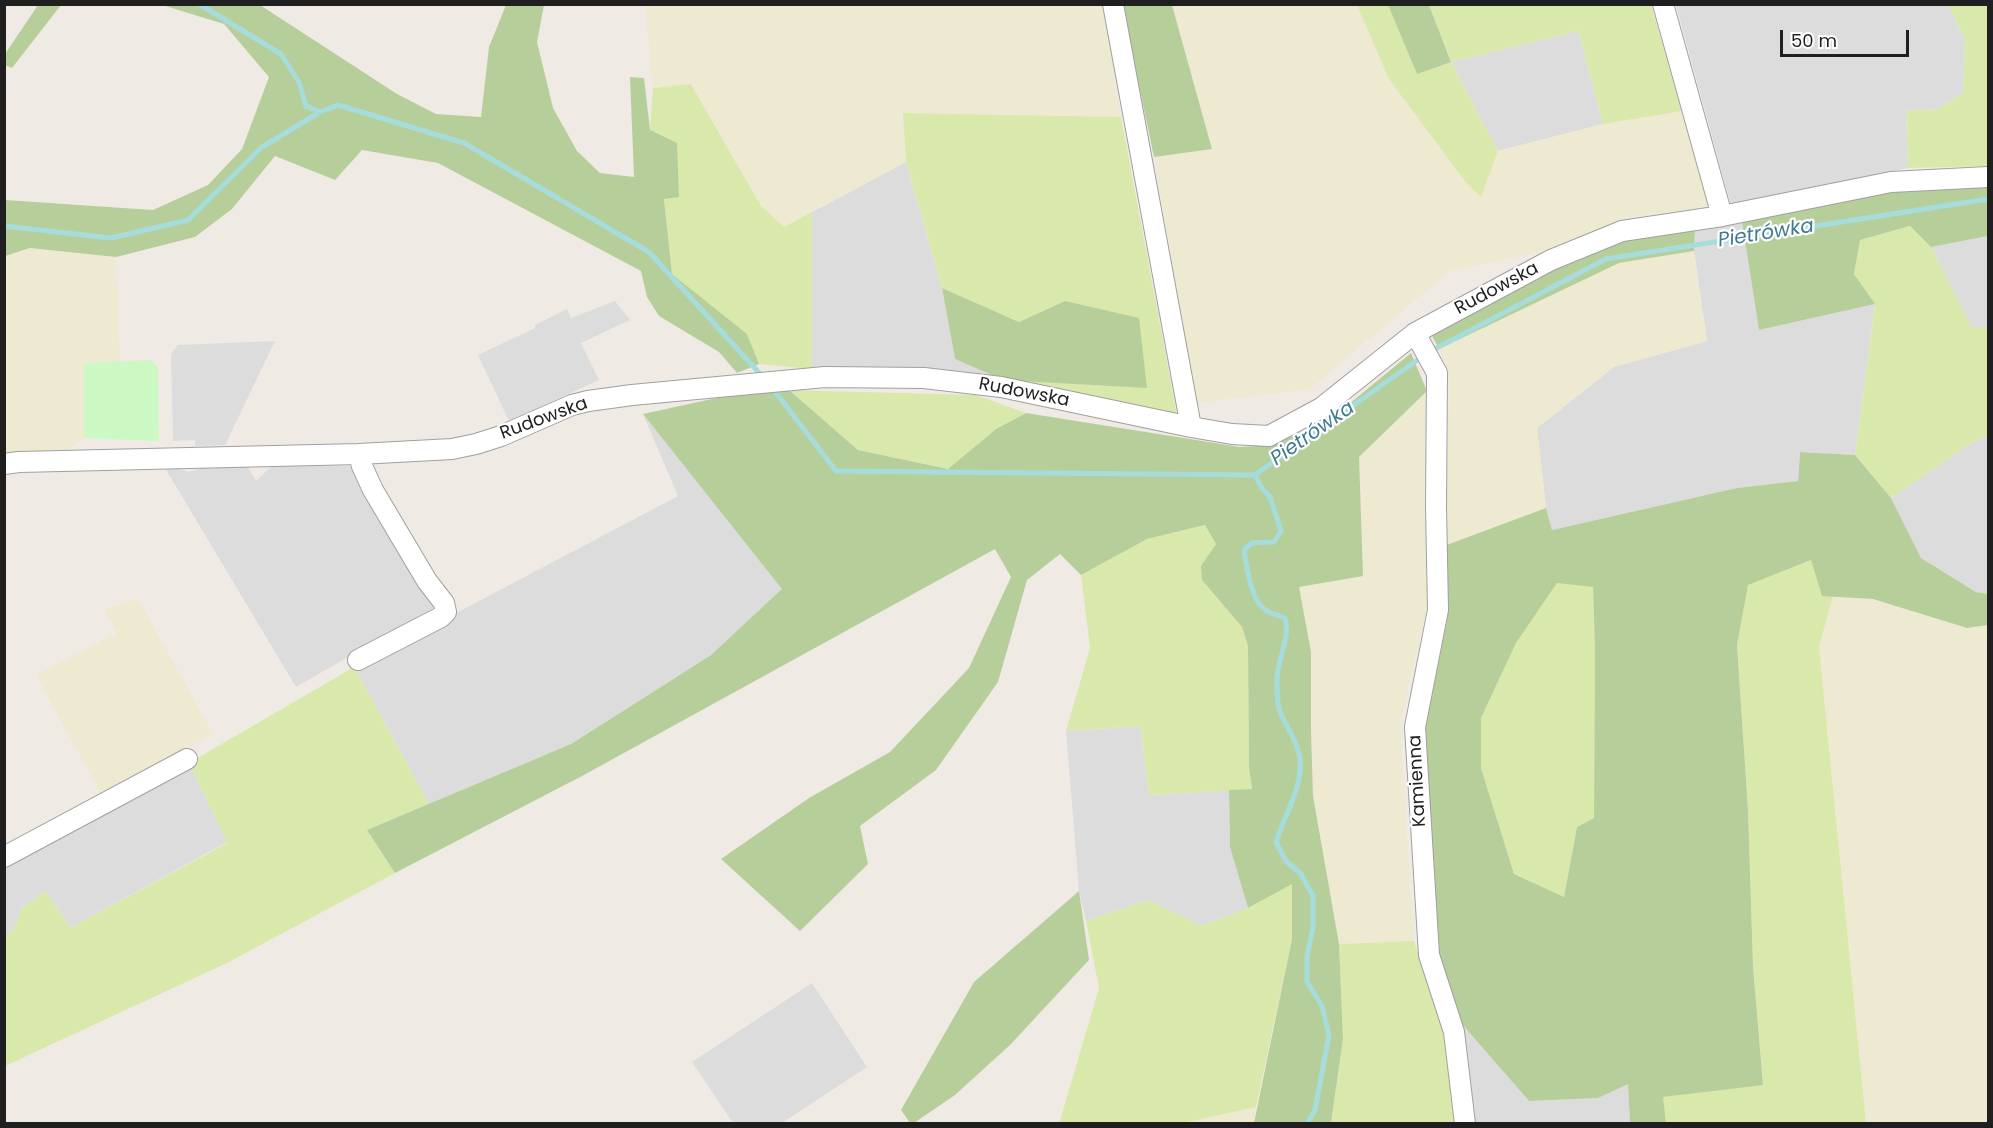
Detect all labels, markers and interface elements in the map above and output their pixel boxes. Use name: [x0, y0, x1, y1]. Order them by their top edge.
scale bar: [1783, 18, 1912, 56]
text: 50 m: [1791, 28, 1837, 53]
water label: Pietrówka: [1716, 215, 1816, 253]
street label: Rudowska: [1451, 258, 1543, 320]
street label: Rudowska: [977, 374, 1071, 412]
street label: Rudowska: [497, 393, 591, 445]
water label: Pietrówka: [1267, 396, 1359, 472]
street label: Kamienna: [1405, 734, 1431, 828]

